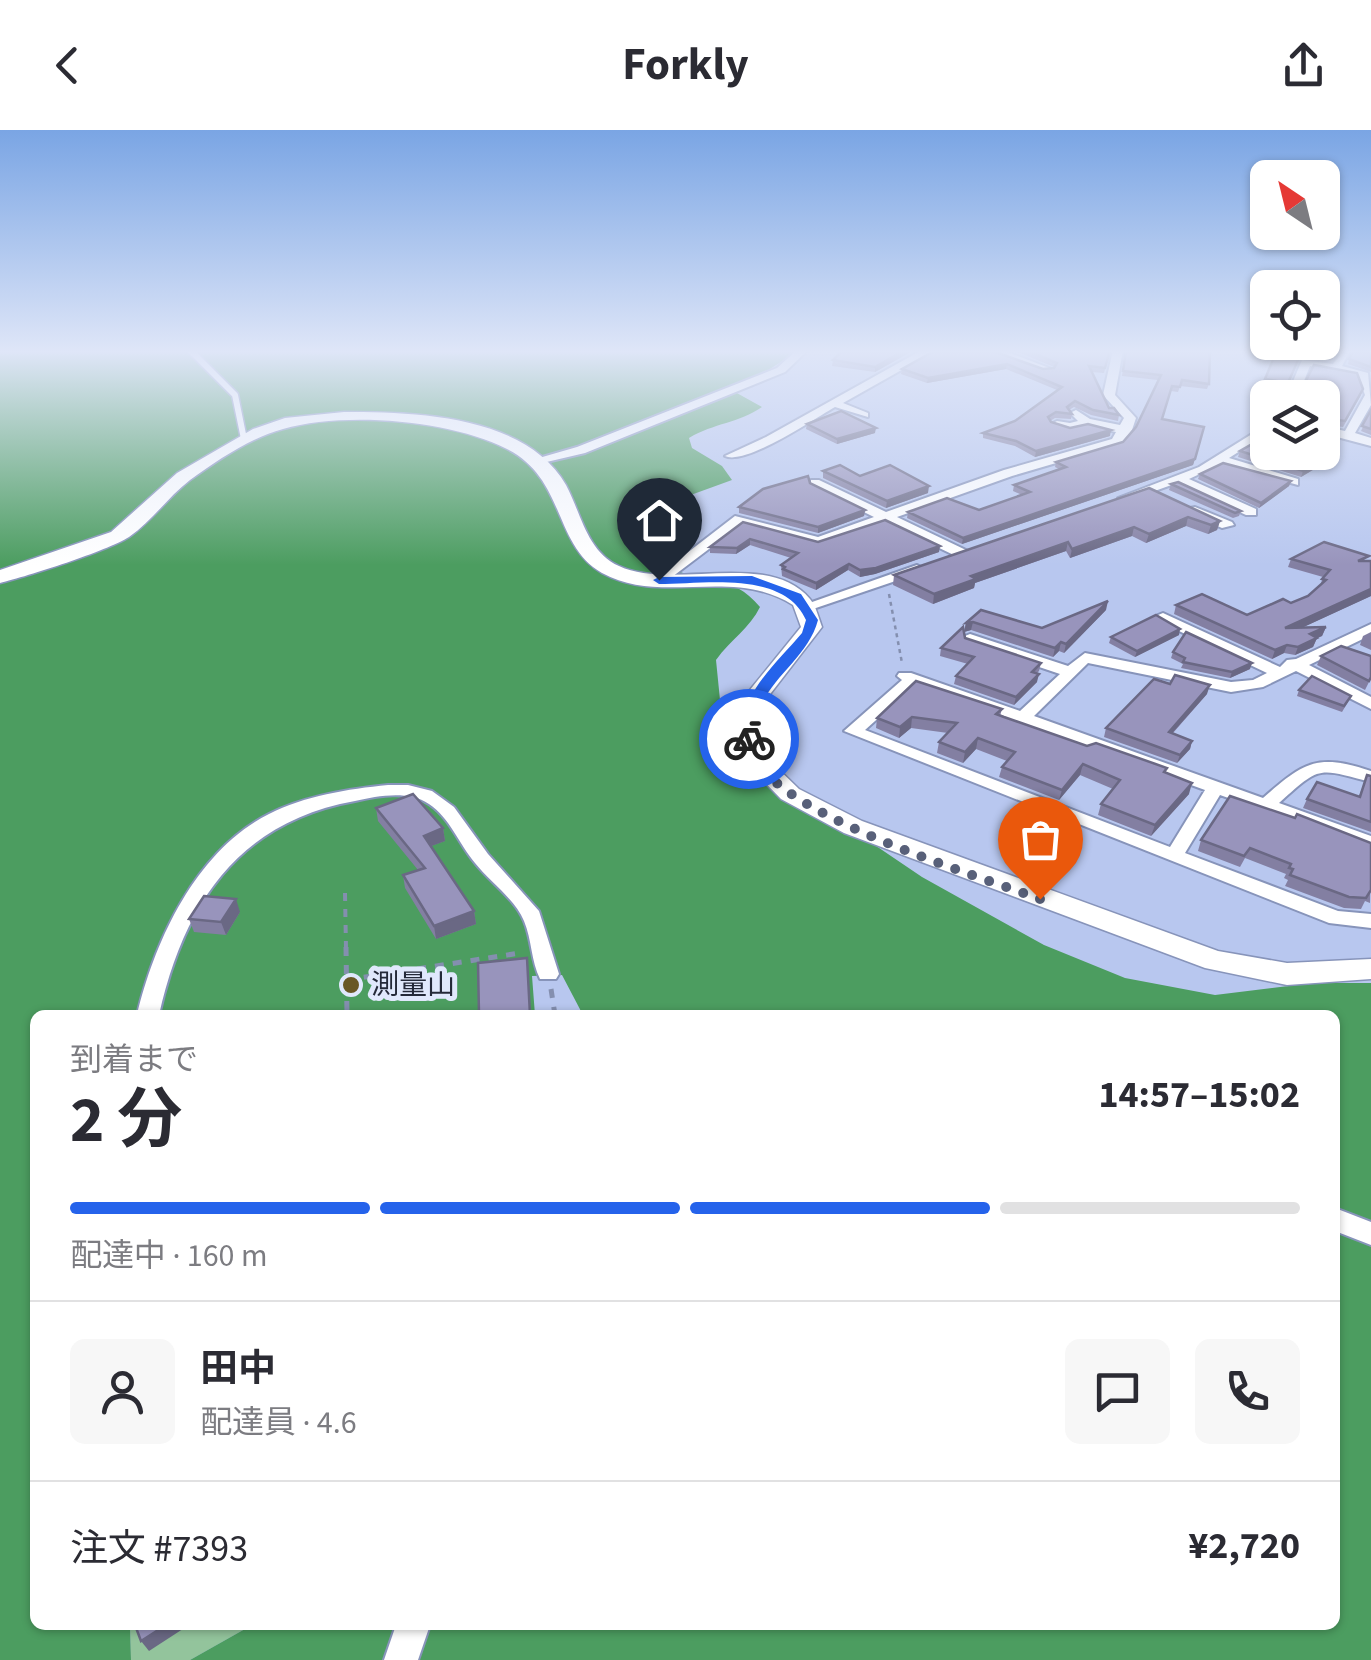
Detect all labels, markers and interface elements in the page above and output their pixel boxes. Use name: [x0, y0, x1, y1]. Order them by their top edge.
text: Forkly: [622, 33, 749, 97]
icon: back: [40, 38, 95, 93]
icon: share: [1276, 38, 1331, 93]
north arrow: [1250, 160, 1340, 250]
map controls: [1250, 160, 1340, 470]
button: locate: [1250, 270, 1340, 360]
button: layers: [1250, 380, 1340, 470]
pin: [617, 478, 702, 581]
icon: home: [632, 493, 687, 548]
courier: [699, 689, 799, 789]
icon: bike: [722, 712, 777, 767]
pin: [998, 797, 1083, 900]
icon: bag: [1013, 812, 1068, 867]
place label: 測量山: [371, 965, 455, 1005]
marker: 測量山: [340, 974, 362, 996]
text: 到着まで: [70, 1037, 198, 1083]
text: 14:57–15:02: [1098, 1068, 1300, 1122]
text: 2 分: [70, 1074, 182, 1167]
text: 配達中 · 160 m: [70, 1233, 267, 1279]
button: person: [70, 1339, 175, 1444]
button: chat: [1065, 1339, 1170, 1444]
button: phone: [1195, 1339, 1300, 1444]
text: 田中: [200, 1342, 276, 1396]
text: 配達員 · 4.6: [200, 1400, 357, 1446]
text: ¥2,720: [1188, 1519, 1300, 1573]
text: 注文 #7393: [70, 1522, 248, 1576]

